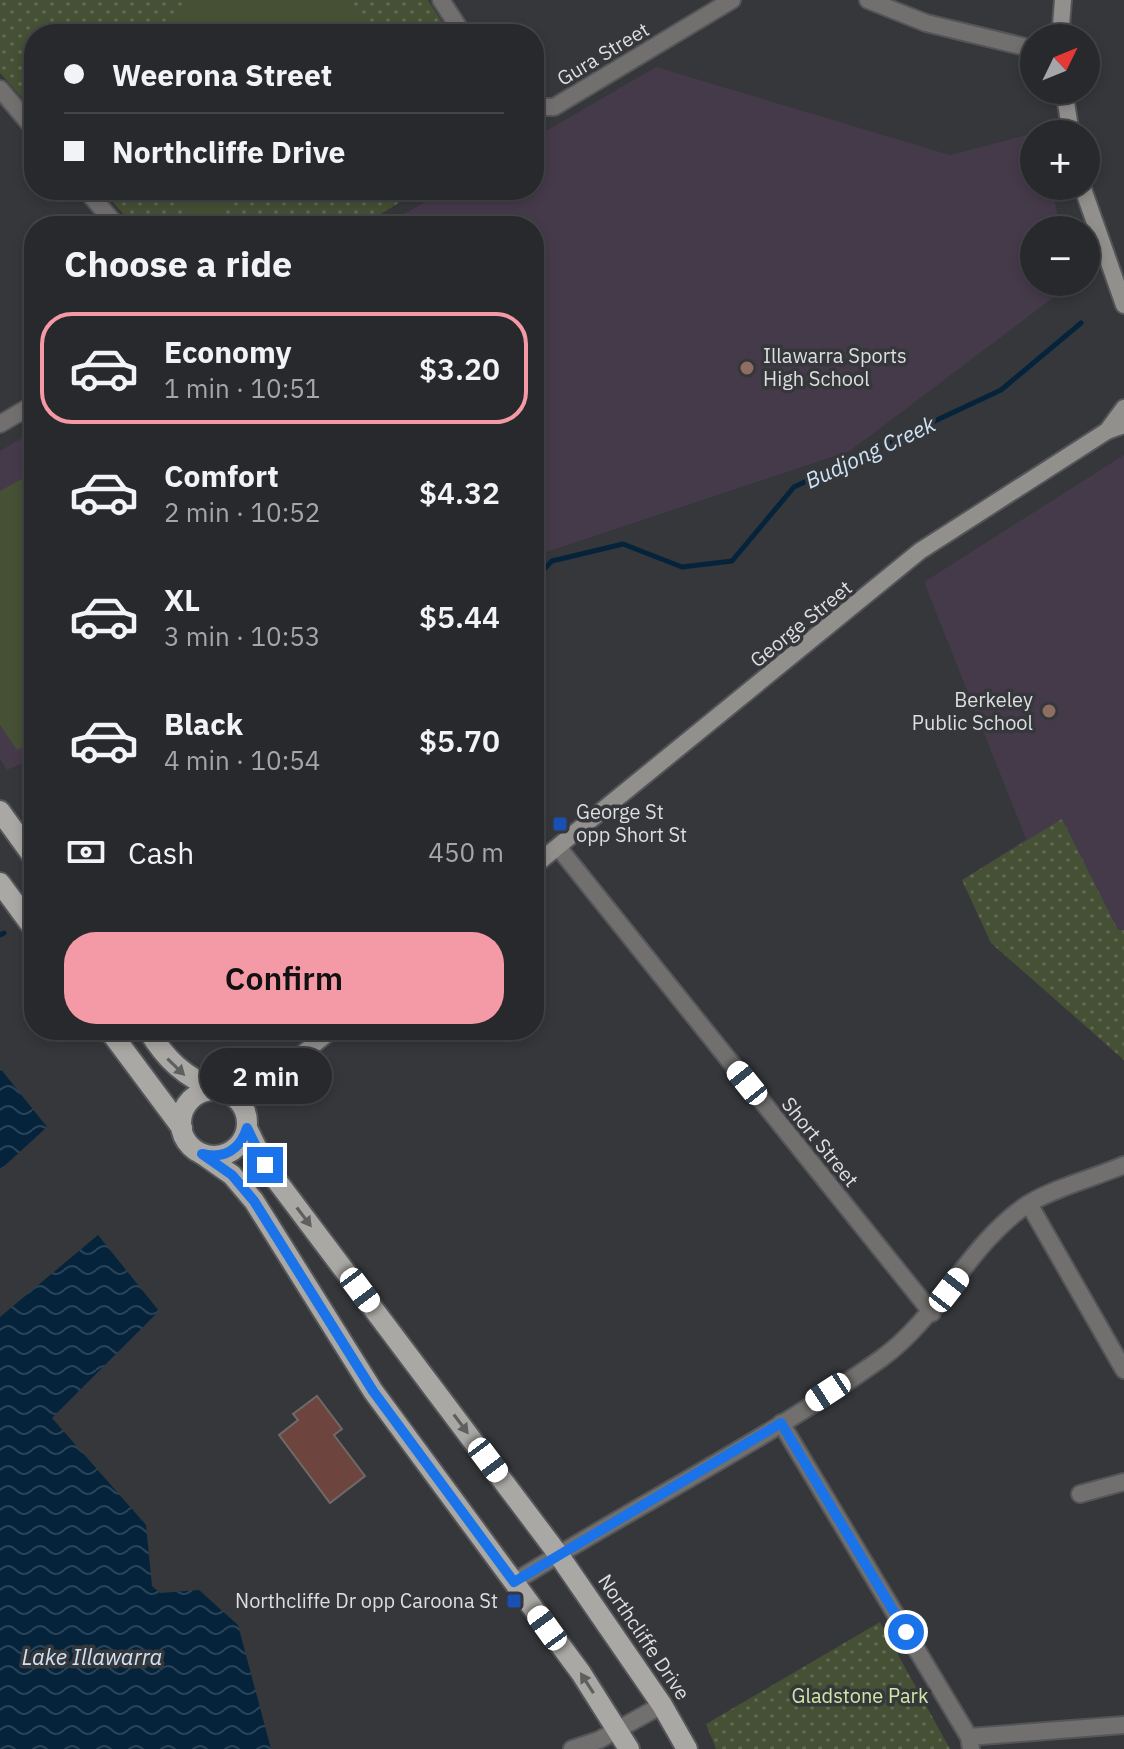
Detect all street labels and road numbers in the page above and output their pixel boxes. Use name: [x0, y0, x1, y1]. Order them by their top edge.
street label: Gura Street: [552, 16, 654, 92]
street label: George Street: [744, 574, 857, 673]
street label: Short Street: [776, 1091, 865, 1192]
street label: Northcliffe Drive: [592, 1568, 697, 1705]

